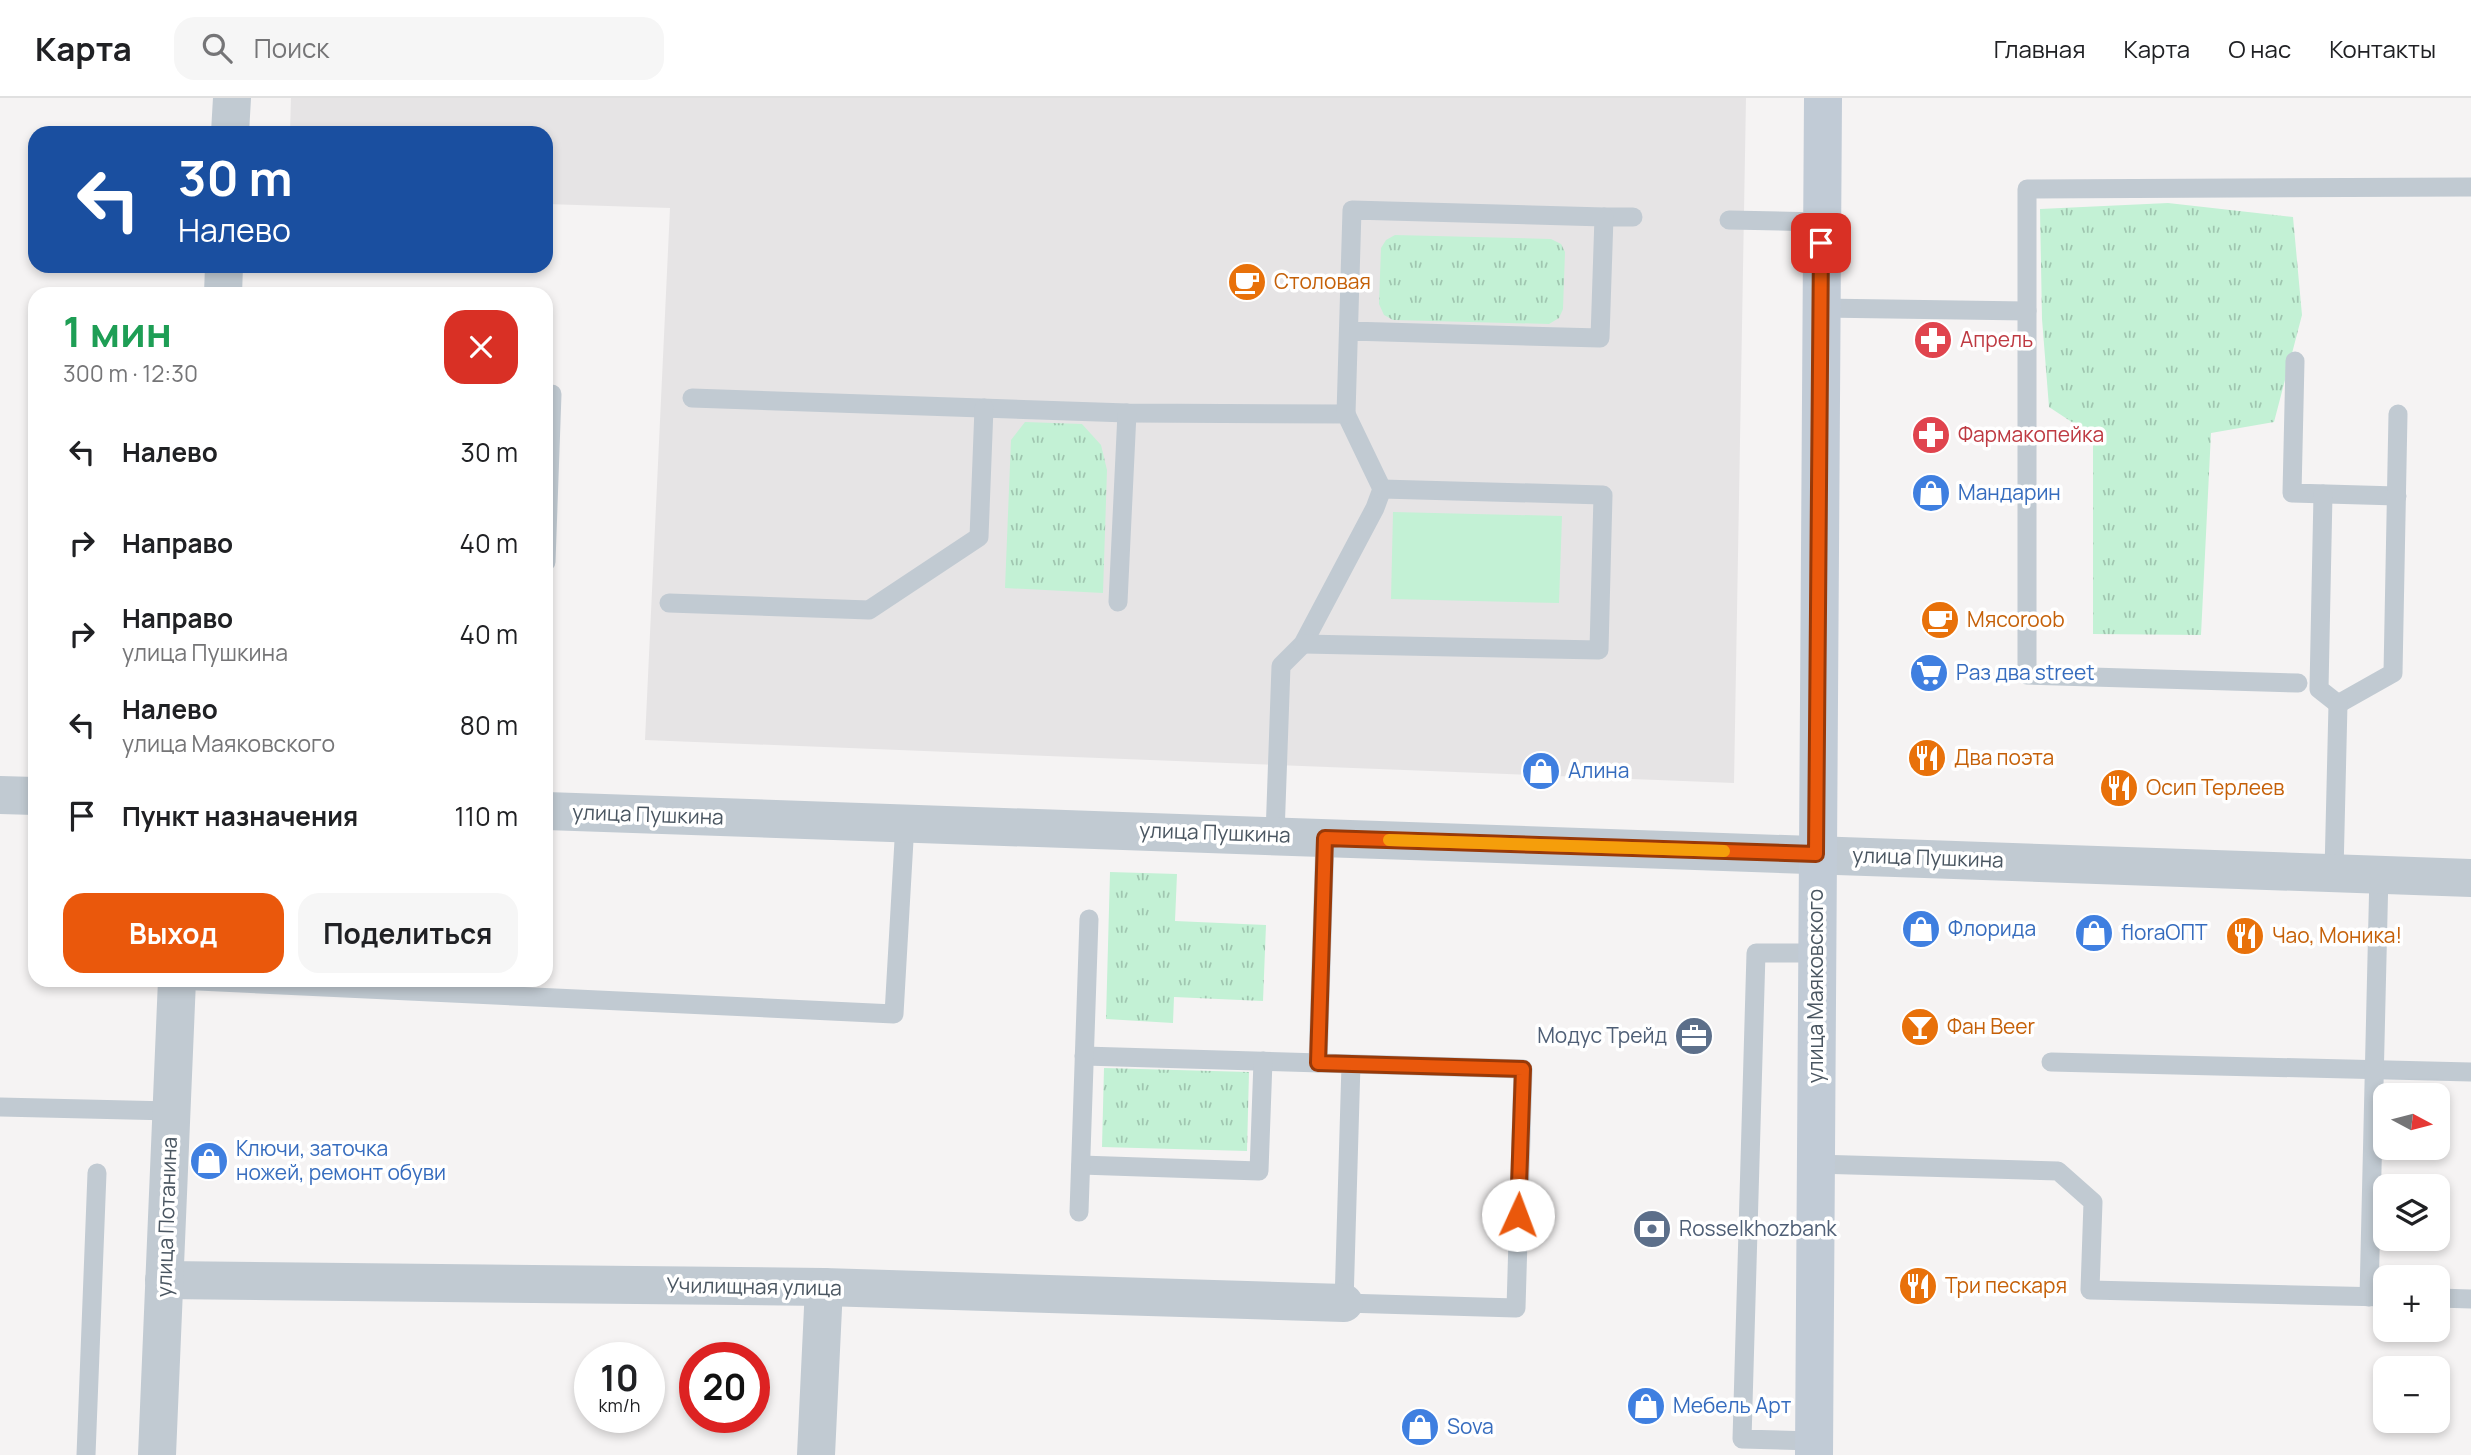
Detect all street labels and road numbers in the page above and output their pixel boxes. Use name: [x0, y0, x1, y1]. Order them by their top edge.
street label: улица Пушкина: [572, 797, 724, 831]
street label: улица Пушкина: [1139, 815, 1291, 849]
street label: улица Пушкина: [1852, 840, 2004, 874]
street label: улица Маяковского: [1801, 889, 1829, 1083]
street label: улица Потанина: [149, 1136, 183, 1298]
street label: Училищная улица: [666, 1270, 842, 1302]

